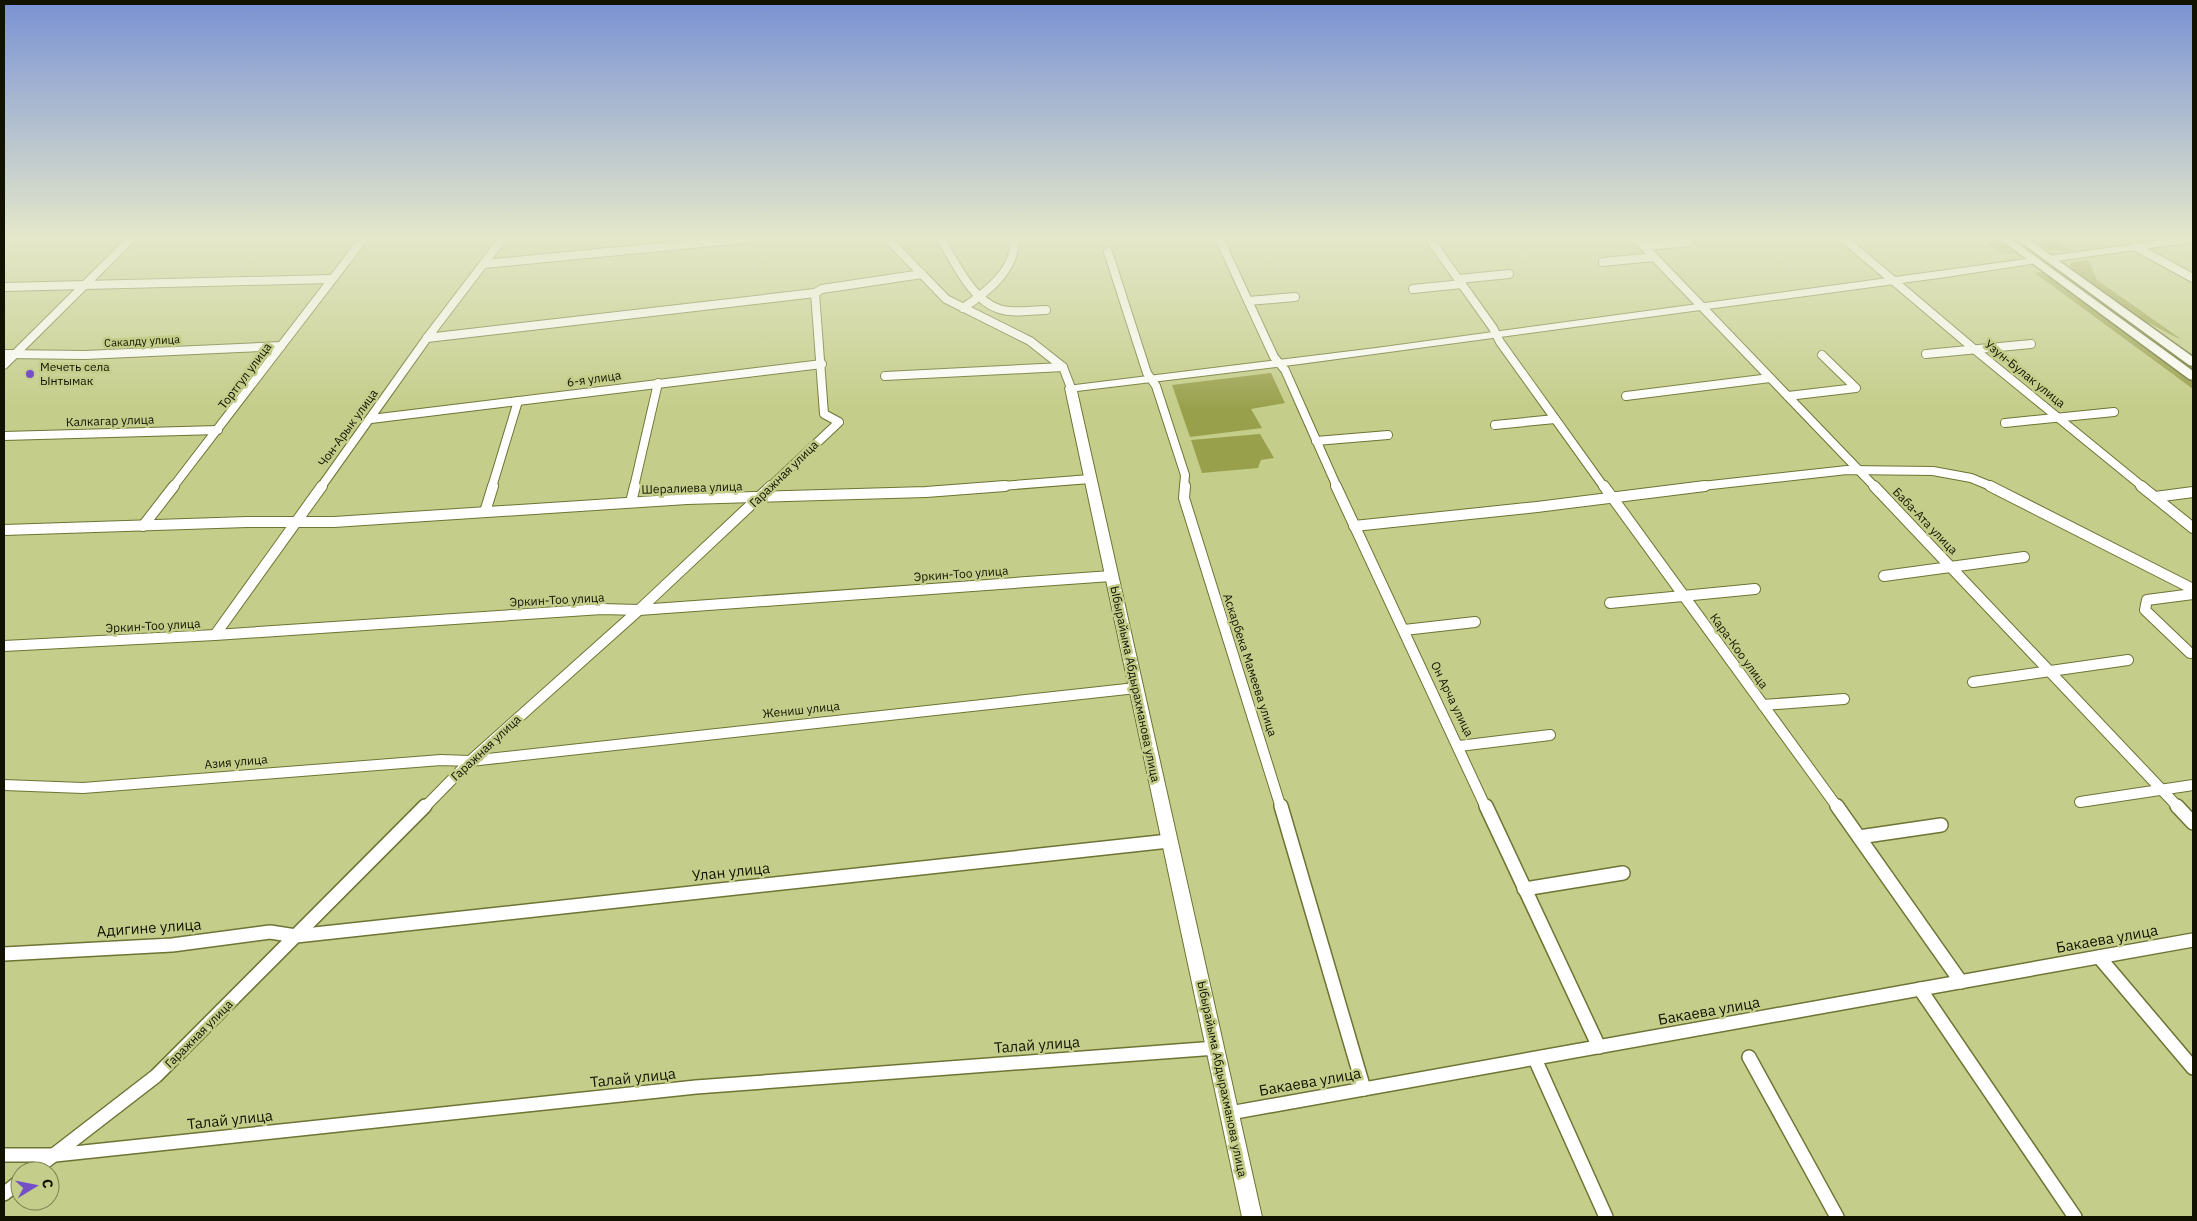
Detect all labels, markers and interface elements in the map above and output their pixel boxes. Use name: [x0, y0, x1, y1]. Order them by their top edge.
street label: Сакалду улица: [104, 332, 180, 350]
street label: Узун-Булак улица: [1982, 337, 2069, 411]
street label: Тортгул улица: [215, 339, 275, 412]
place label: Мечеть села Ынтымак: [40, 359, 110, 388]
street label: 6-я улица: [566, 367, 623, 390]
marker: Мечеть села Ынтымак: [24, 368, 36, 380]
street label: Чон-Арык улица: [314, 386, 381, 469]
street label: Калкагар улица: [65, 411, 155, 430]
street label: Гаражная улица: [746, 437, 822, 510]
street label: Шералиева улица: [641, 478, 743, 497]
street label: Баба-Ата улица: [1890, 484, 1961, 558]
street label: Эркин-Тоо улица: [913, 563, 1009, 584]
street label: Ыбырайыма Абдырахманова улица: [1107, 584, 1164, 784]
street label: Эркин-Тоо улица: [509, 589, 605, 609]
street label: Аскарбека Мамеева улица: [1220, 591, 1281, 739]
street label: Кара-Коо улица: [1707, 610, 1772, 692]
street label: Эркин-Тоо улица: [105, 615, 201, 635]
street label: Он Арча улица: [1428, 659, 1477, 739]
street label: Жениш улица: [761, 698, 841, 721]
street label: Гаражная улица: [448, 711, 524, 784]
street label: Азия улица: [204, 751, 269, 772]
street label: Улан улица: [691, 858, 771, 885]
street label: Адигине улица: [96, 914, 202, 941]
street label: Бакаева улица: [2054, 920, 2159, 957]
street label: Ыбырайыма Абдырахманова улица: [1194, 979, 1251, 1179]
street label: Бакаева улица: [1656, 992, 1761, 1029]
street label: Гаражная улица: [162, 996, 236, 1071]
street label: Талай улица: [993, 1032, 1081, 1057]
street label: Бакаева улица: [1257, 1063, 1362, 1100]
street label: Талай улица: [589, 1064, 677, 1091]
street label: Талай улица: [186, 1106, 274, 1133]
north arrow: [10, 1161, 60, 1211]
text: С: [38, 1178, 57, 1190]

